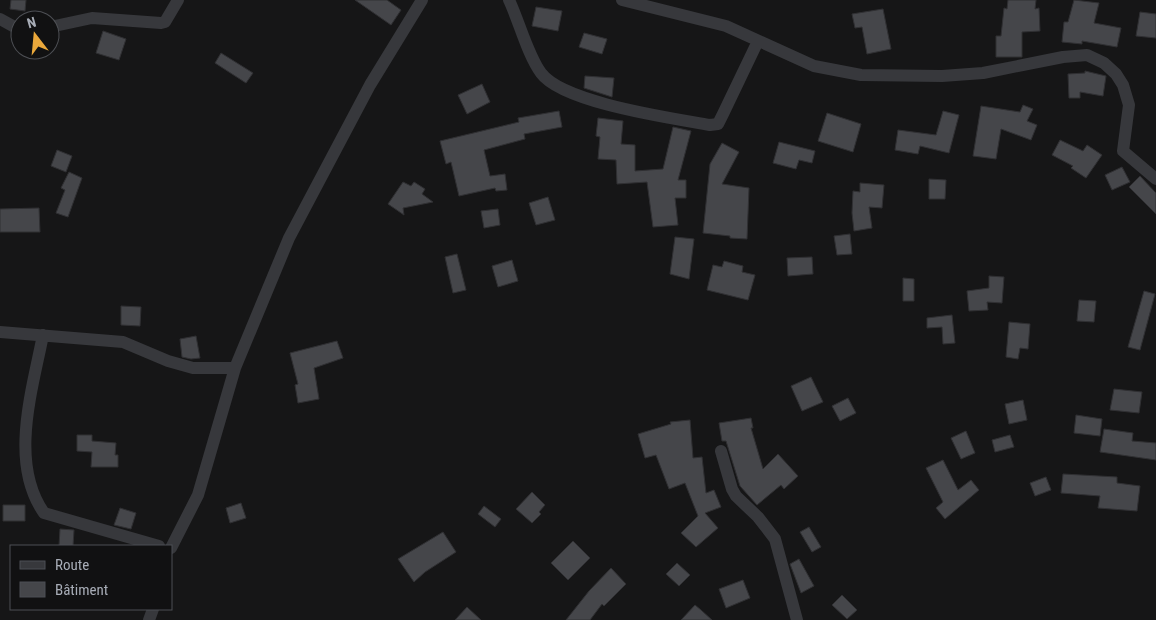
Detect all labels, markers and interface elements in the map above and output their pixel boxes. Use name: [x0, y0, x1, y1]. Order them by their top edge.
north arrow: [10, 10, 60, 60]
text: N: [25, 14, 38, 31]
legend: [10, 545, 172, 610]
text: Route: [55, 556, 89, 574]
text: Bâtiment: [55, 581, 108, 599]

